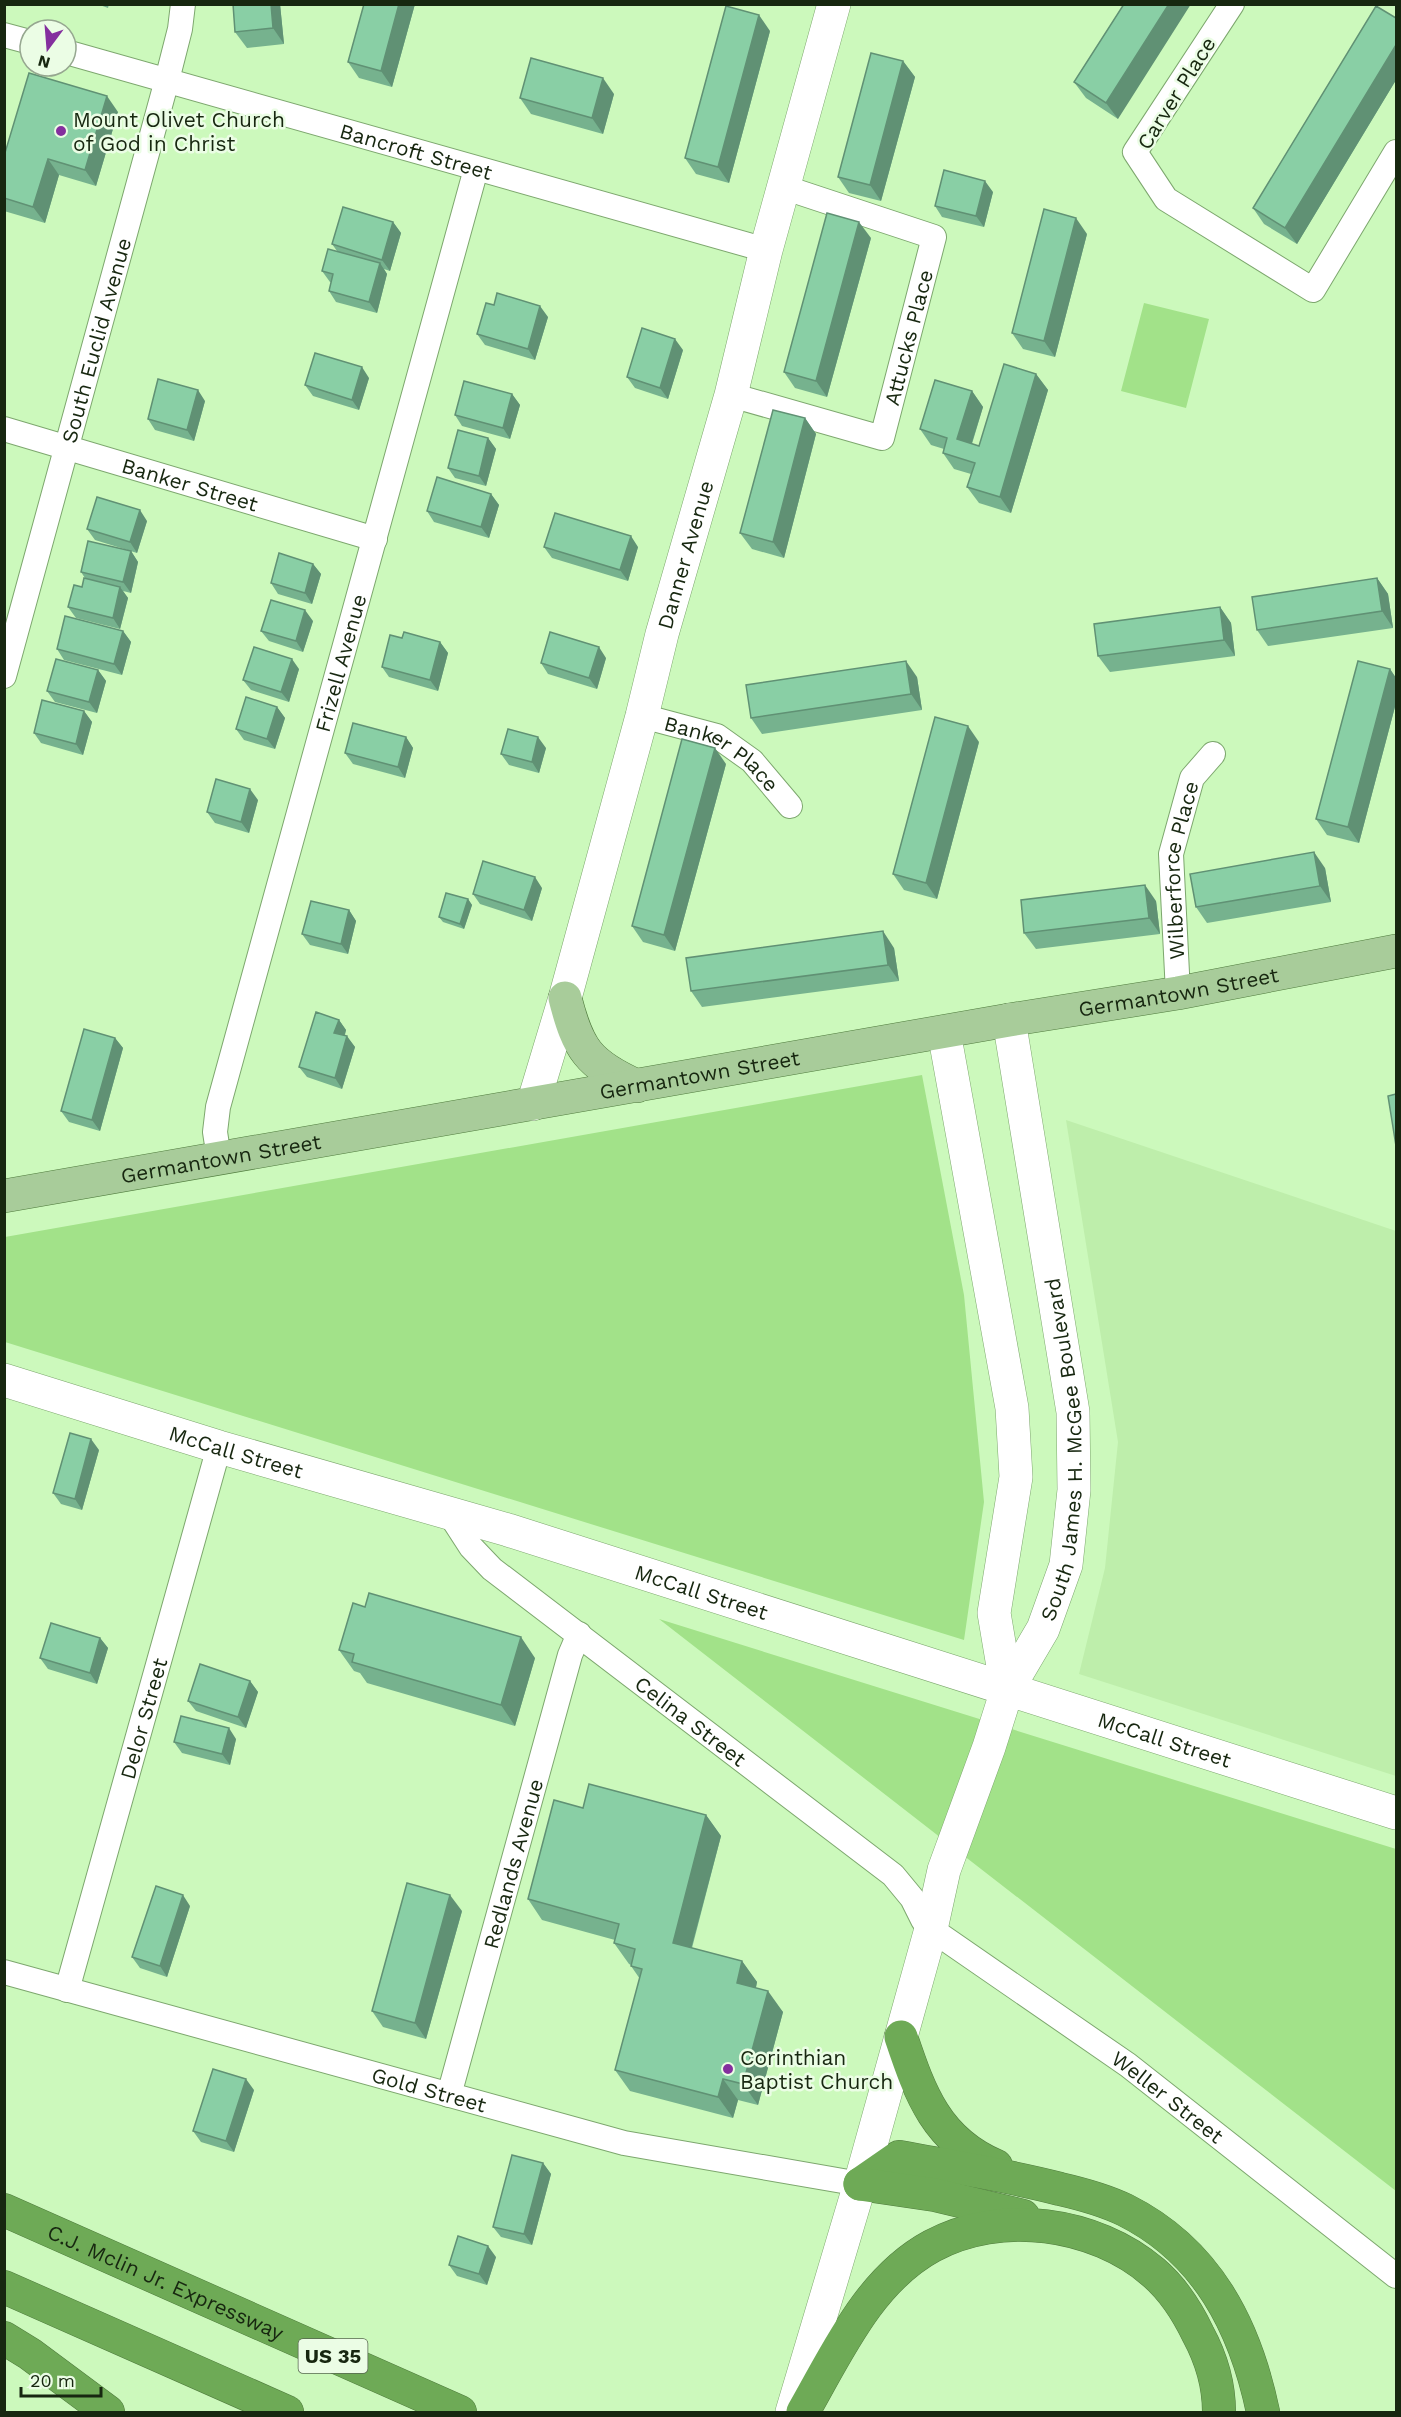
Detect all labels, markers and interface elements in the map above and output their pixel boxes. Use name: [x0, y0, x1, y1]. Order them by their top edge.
north arrow: [18, 18, 78, 78]
street label: Carver Place: [1131, 32, 1221, 154]
text: N: [36, 51, 52, 73]
place label: Mount Olivet Church of God in Christ: [73, 107, 285, 156]
street label: Bancroft Street: [337, 118, 496, 185]
marker: Mount Olivet Church of God in Christ: [54, 124, 68, 138]
street label: South Euclid Avenue: [56, 235, 136, 446]
street label: Attucks Place: [879, 267, 938, 408]
street label: Banker Street: [119, 452, 261, 516]
street label: Danner Avenue: [652, 477, 718, 632]
street label: Frizell Avenue: [309, 591, 371, 735]
street label: Banker Place: [662, 710, 785, 796]
street label: Wilberforce Place: [1158, 778, 1203, 960]
street label: Germantown Street: [1076, 961, 1281, 1021]
street label: Germantown Street: [597, 1044, 802, 1104]
street label: Germantown Street: [119, 1128, 323, 1188]
street label: South James H. McGee Boulevard: [1035, 1276, 1086, 1624]
street label: McCall Street: [166, 1420, 306, 1483]
street label: McCall Street: [632, 1559, 771, 1625]
street label: Delor Street: [114, 1655, 172, 1782]
street label: Celina Street: [630, 1670, 752, 1771]
street label: McCall Street: [1095, 1706, 1234, 1772]
street label: Redlands Avenue: [477, 1776, 548, 1951]
place label: Corinthian Baptist Church: [740, 2045, 893, 2094]
street label: Weller Street: [1107, 2045, 1229, 2148]
street label: Gold Street: [369, 2062, 489, 2117]
marker: Corinthian Baptist Church: [721, 2062, 735, 2076]
street label: C.J. Mclin Jr. Expressway: [44, 2218, 288, 2345]
road number: US 35: [298, 2339, 368, 2373]
scale bar: [21, 2360, 100, 2398]
text: 20 m: [30, 2370, 75, 2391]

